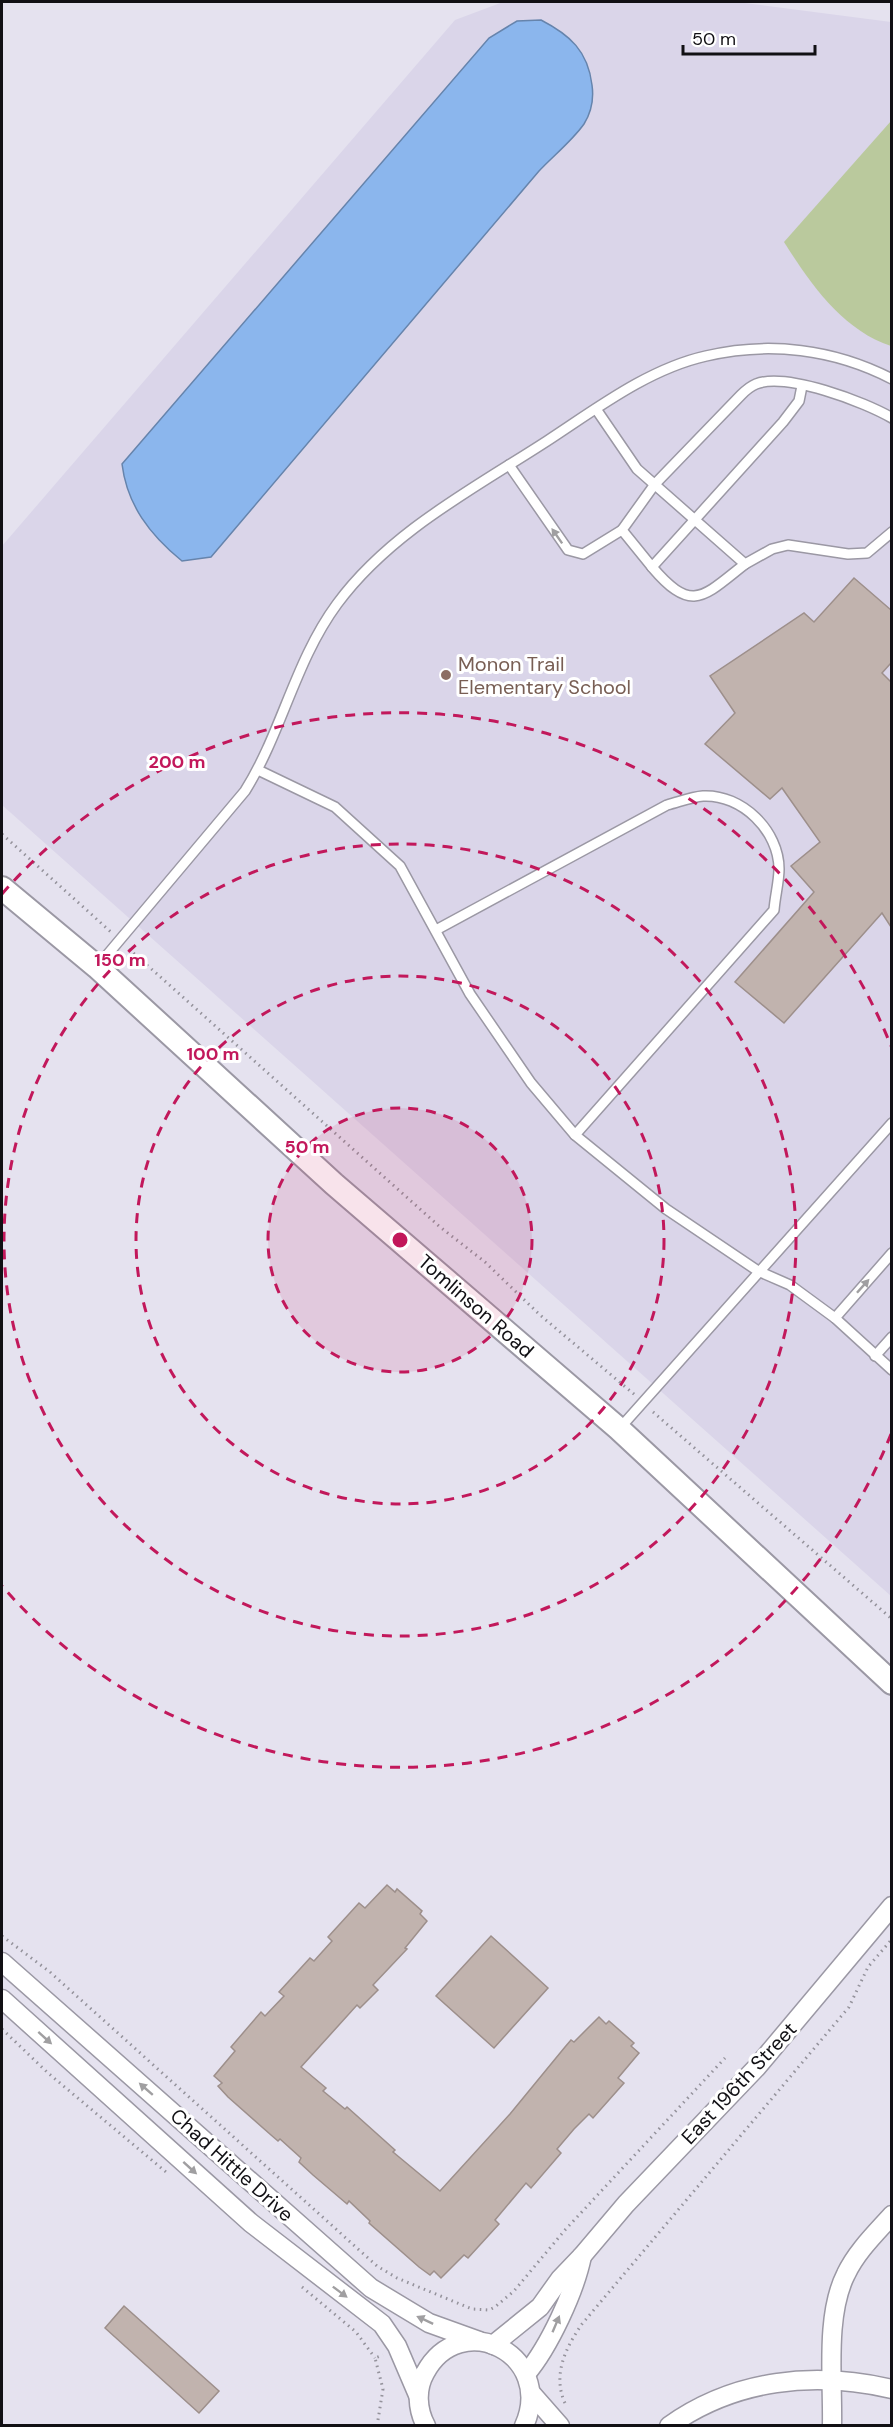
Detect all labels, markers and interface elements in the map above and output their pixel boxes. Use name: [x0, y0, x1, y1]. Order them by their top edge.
scale bar: [683, 18, 815, 56]
text: 50 m: [692, 27, 736, 51]
one-way arrow: [552, 528, 564, 544]
place label: Monon Trail Elementary School: [458, 651, 631, 700]
marker: Monon Trail Elementary School: [439, 668, 453, 682]
text: 200 m: [149, 750, 205, 774]
text: 150 m: [94, 948, 146, 972]
text: 100 m: [186, 1042, 240, 1066]
text: 50 m: [284, 1135, 330, 1159]
centre of rings: [390, 1230, 410, 1250]
street label: Tomlinson Road: [413, 1249, 539, 1363]
one-way arrow: [856, 1278, 870, 1293]
street label: East 196th Street: [676, 2016, 802, 2150]
one-way arrow: [37, 2031, 52, 2044]
one-way arrow: [139, 2082, 154, 2096]
street label: Chad Hittle Drive: [165, 2103, 299, 2227]
one-way arrow: [182, 2161, 197, 2174]
one-way arrow: [333, 2286, 348, 2298]
one-way arrow: [551, 2315, 561, 2333]
one-way arrow: [416, 2316, 433, 2325]

